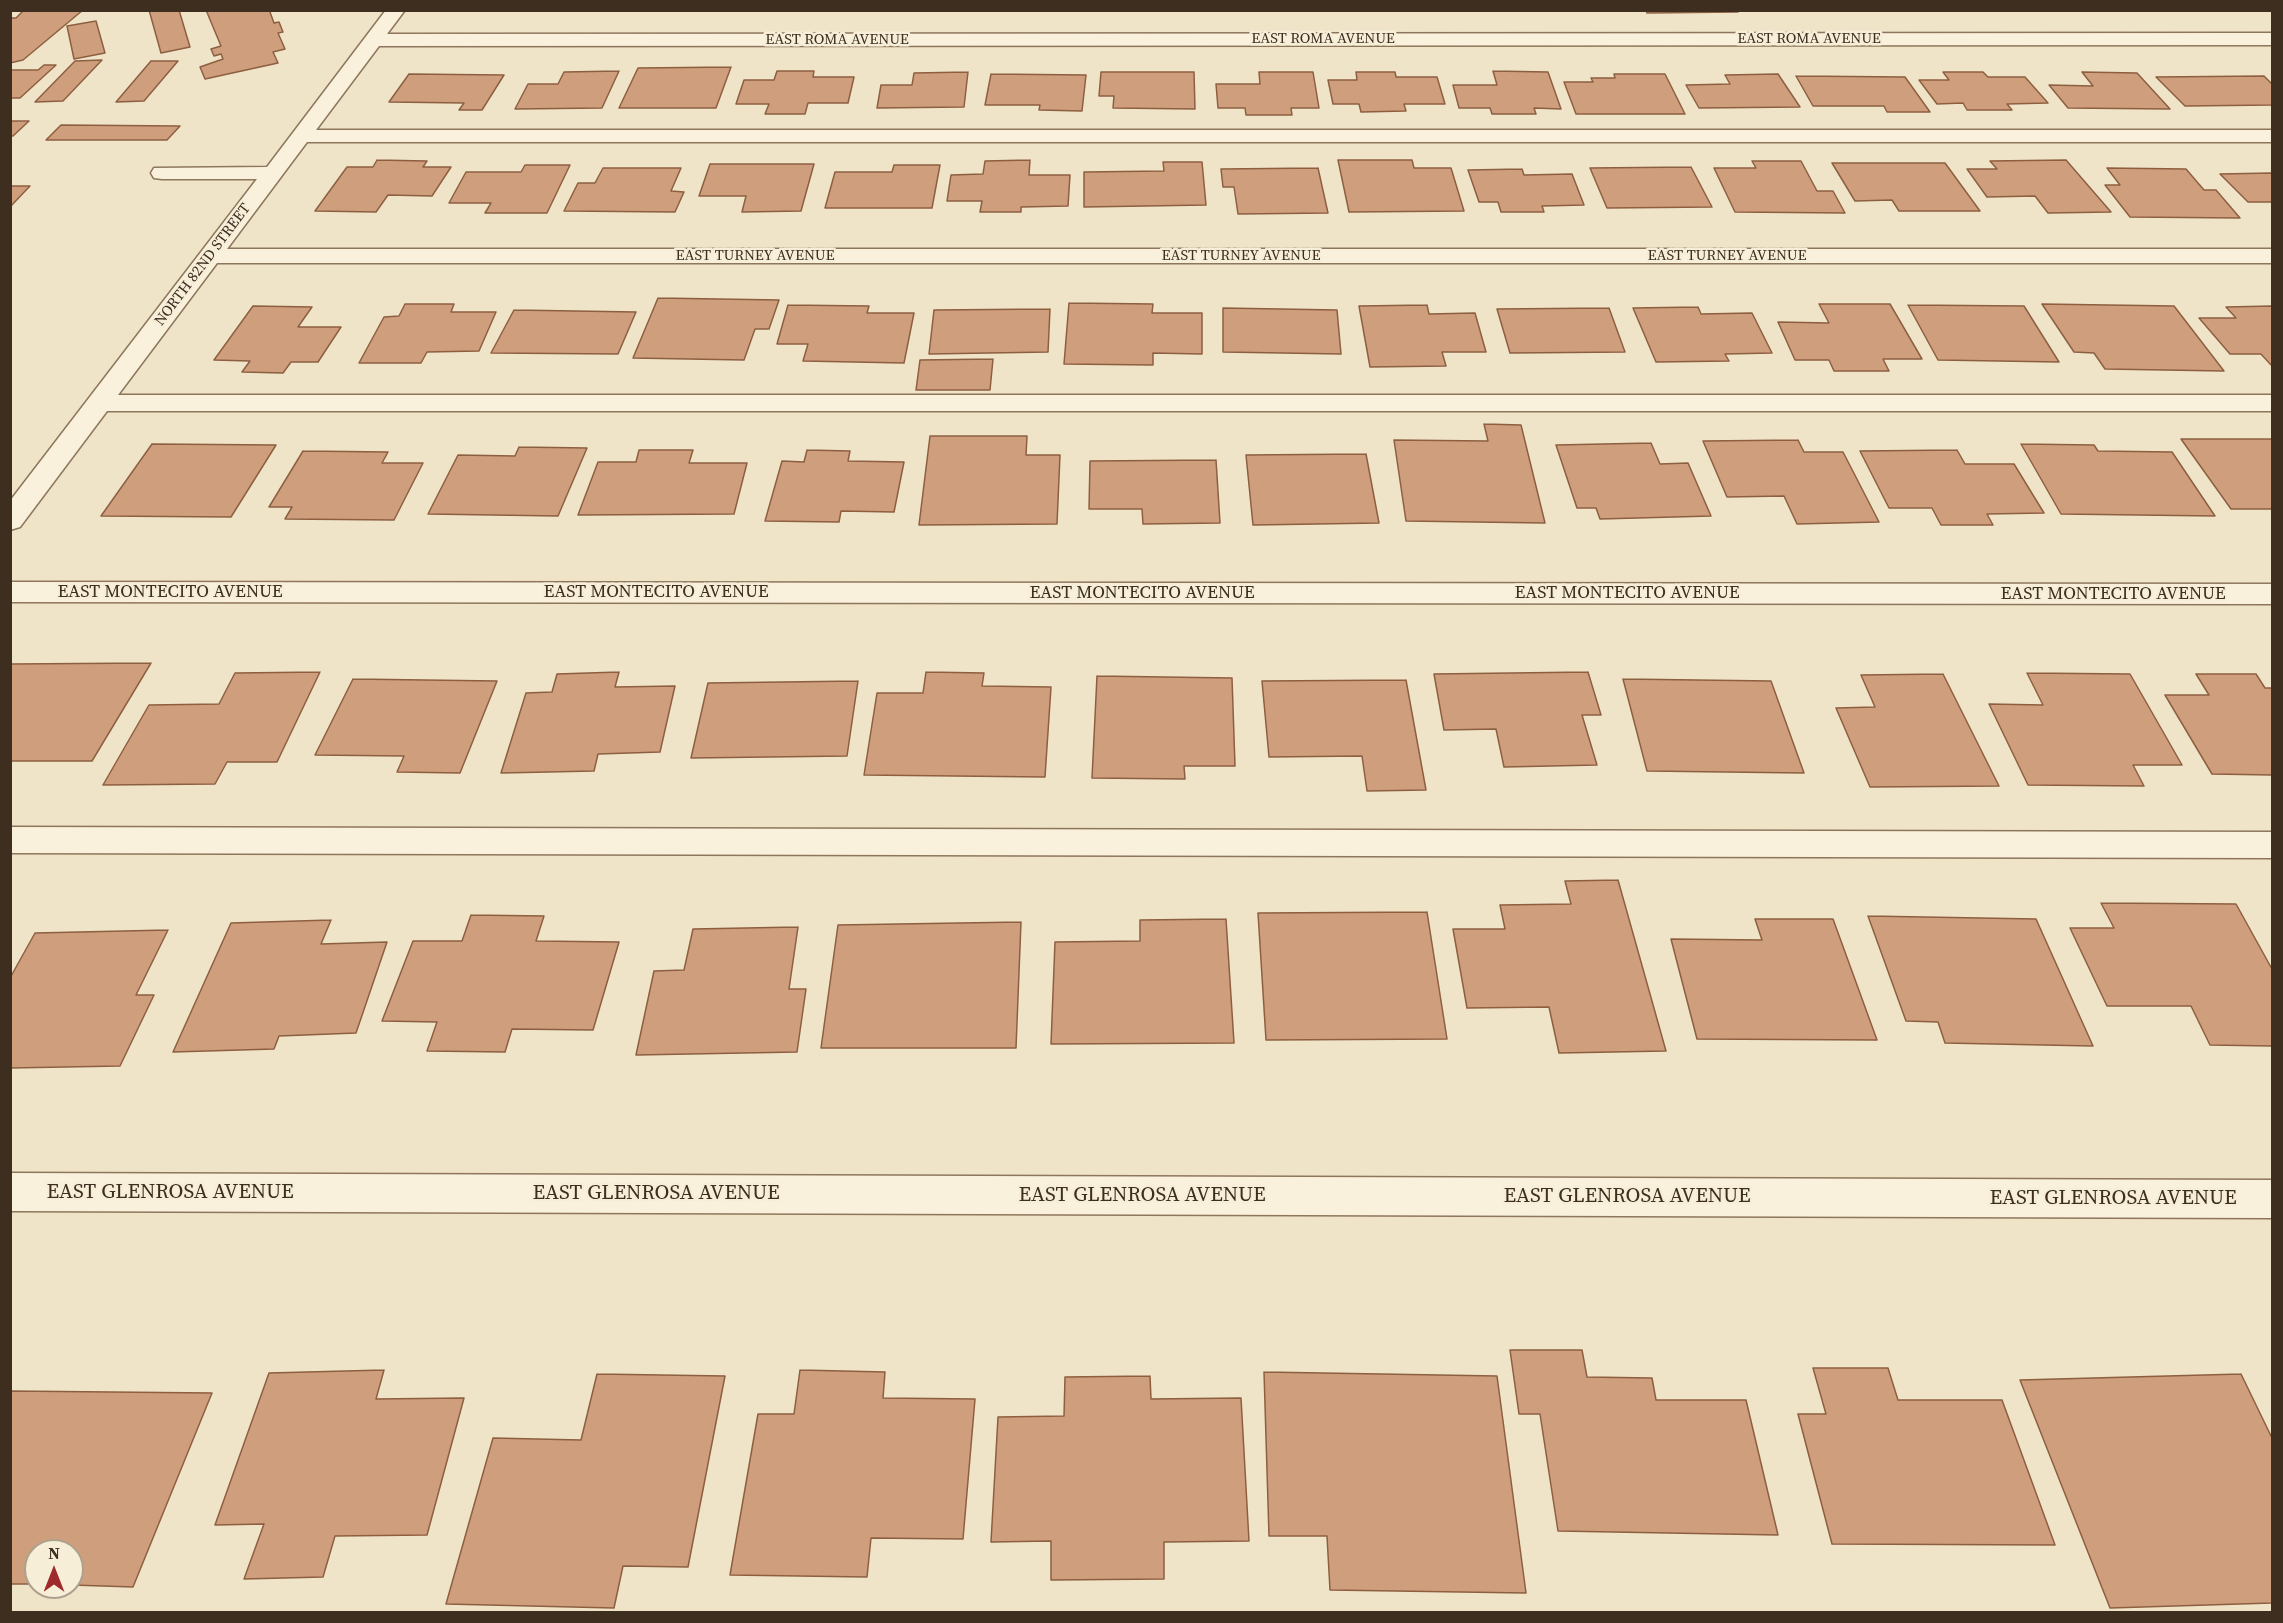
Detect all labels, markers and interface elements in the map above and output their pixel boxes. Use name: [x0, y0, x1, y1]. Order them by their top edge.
street label: EAST ROMA AVENUE: [1251, 30, 1395, 48]
street label: EAST ROMA AVENUE: [1737, 30, 1881, 48]
street label: EAST ROMA AVENUE: [765, 31, 909, 49]
street label: NORTH 82ND STREET: [151, 200, 255, 330]
street label: EAST TURNEY AVENUE: [676, 247, 834, 265]
street label: EAST TURNEY AVENUE: [1162, 247, 1320, 265]
street label: EAST TURNEY AVENUE: [1648, 247, 1806, 265]
street label: EAST MONTECITO AVENUE: [57, 581, 283, 603]
street label: EAST MONTECITO AVENUE: [543, 581, 769, 603]
street label: EAST MONTECITO AVENUE: [1029, 582, 1255, 604]
street label: EAST MONTECITO AVENUE: [1514, 582, 1740, 604]
street label: EAST MONTECITO AVENUE: [2000, 583, 2226, 605]
street label: EAST GLENROSA AVENUE: [46, 1180, 294, 1206]
street label: EAST GLENROSA AVENUE: [532, 1181, 780, 1207]
street label: EAST GLENROSA AVENUE: [1018, 1183, 1266, 1209]
street label: EAST GLENROSA AVENUE: [1503, 1184, 1751, 1210]
street label: EAST GLENROSA AVENUE: [1989, 1186, 2237, 1212]
north arrow: [24, 1539, 84, 1599]
text: N: [48, 1542, 60, 1564]

